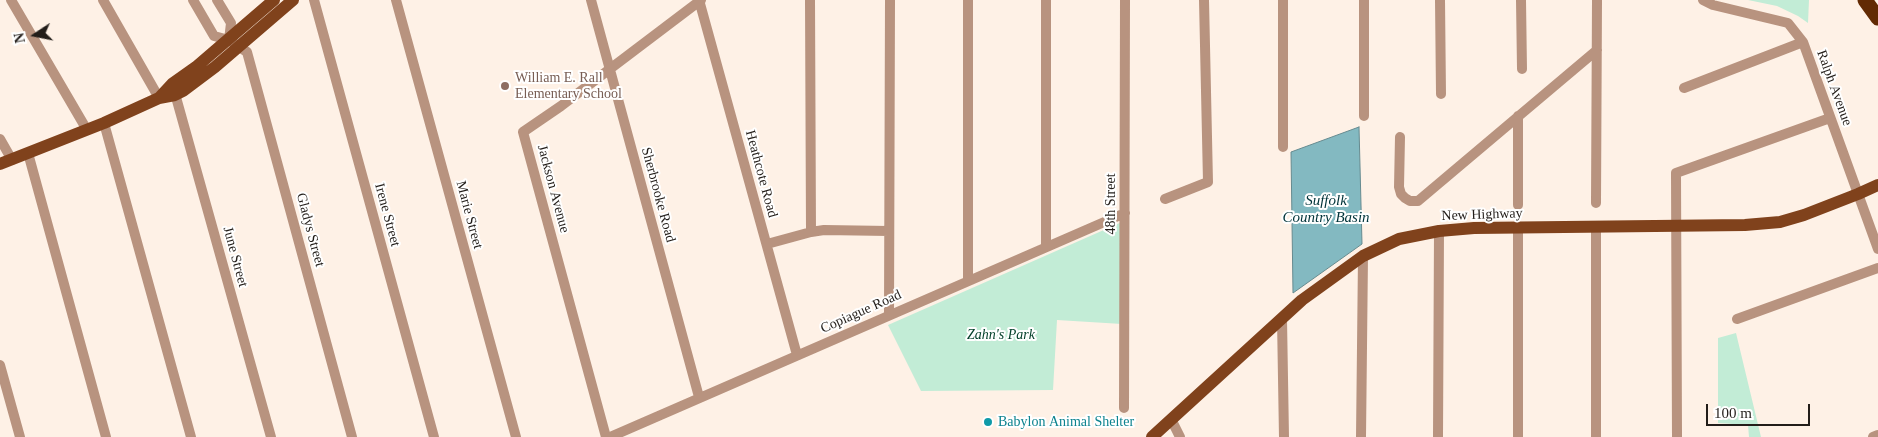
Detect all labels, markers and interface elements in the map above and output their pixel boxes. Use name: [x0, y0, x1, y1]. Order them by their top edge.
north arrow: [10, 10, 60, 60]
text: N: [11, 32, 28, 44]
street label: Ralph Avenue: [1813, 48, 1855, 128]
place label: William E. Rall Elementary School: [515, 70, 622, 102]
marker: William E. Rall Elementary School: [499, 80, 511, 92]
street label: Heathcote Road: [741, 128, 781, 220]
street label: Jackson Avenue: [533, 143, 573, 235]
street label: Sherbrooke Road: [637, 146, 679, 244]
street label: 48th Street: [1103, 173, 1119, 235]
street label: Marie Street: [452, 179, 486, 251]
street label: Irene Street: [370, 181, 404, 249]
street label: Gladys Street: [292, 191, 328, 269]
water label: Suffolk Country Basin: [1282, 192, 1370, 227]
street label: New Highway: [1441, 205, 1523, 225]
street label: June Street: [219, 225, 251, 289]
street label: Copiague Road: [818, 287, 904, 337]
park label: Zahn's Park: [967, 327, 1035, 343]
scale bar: [1708, 394, 1812, 426]
text: 100 m: [1714, 405, 1752, 421]
place label: Babylon Animal Shelter: [998, 414, 1134, 430]
marker: Babylon Animal Shelter: [982, 416, 994, 428]

